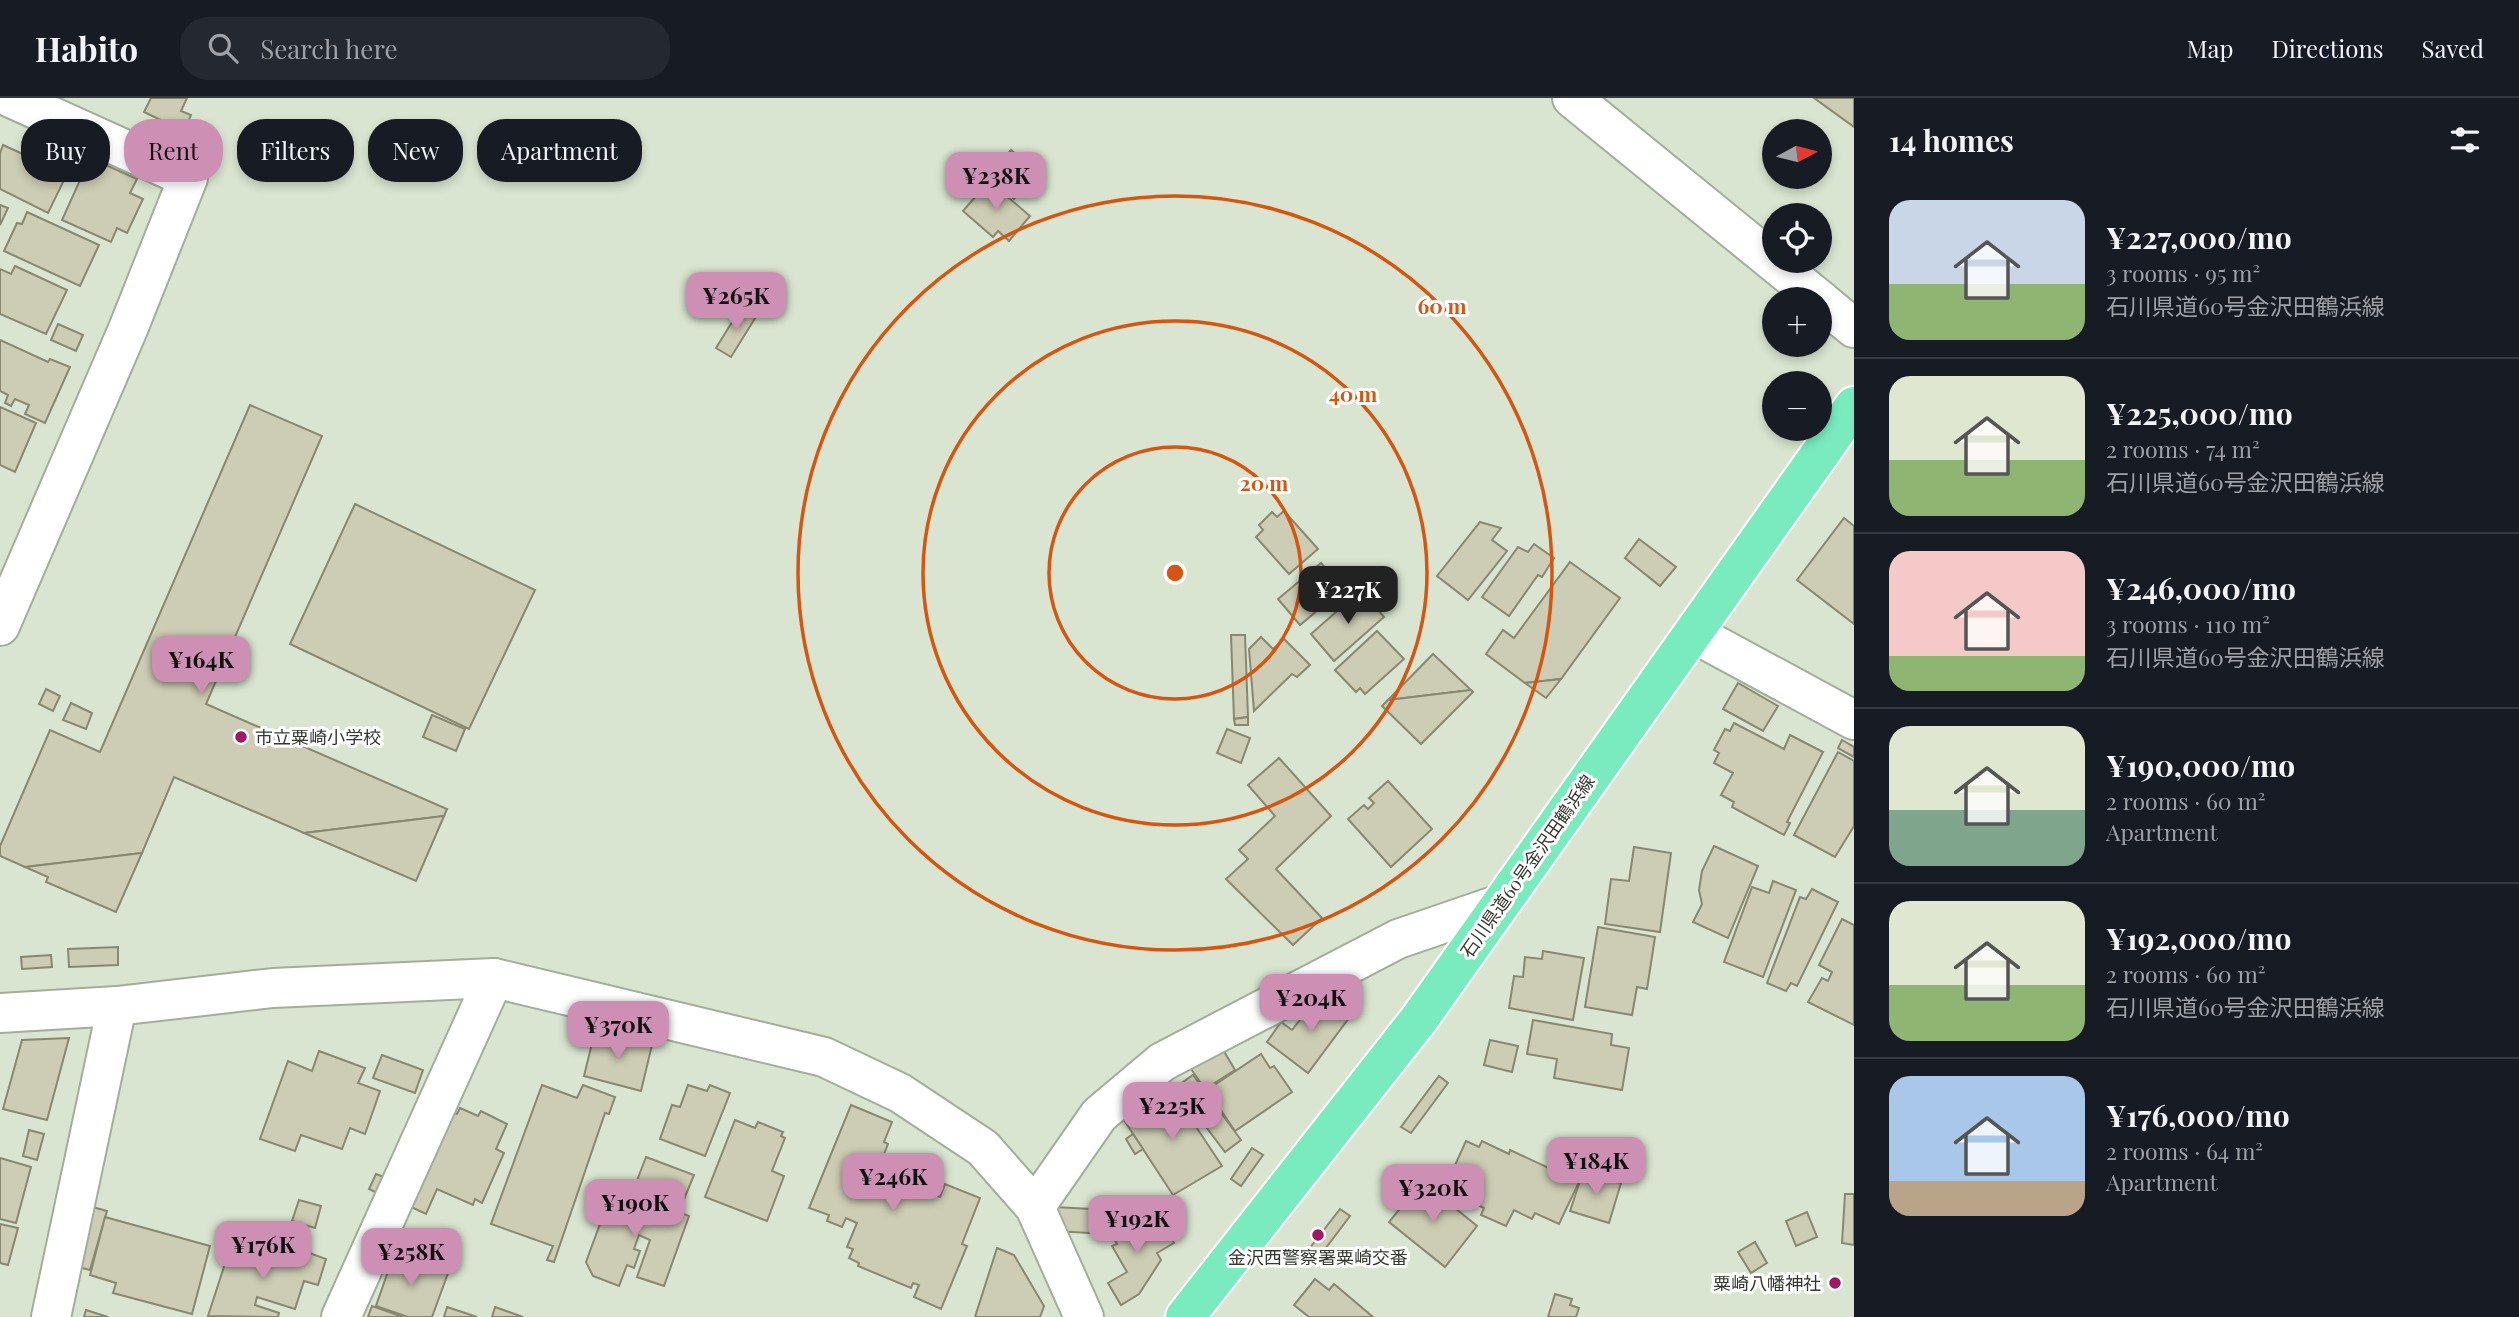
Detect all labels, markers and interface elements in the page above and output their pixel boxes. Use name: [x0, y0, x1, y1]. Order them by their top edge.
search box: [180, 17, 670, 80]
text: Habito: [35, 26, 138, 70]
icon: search: [204, 29, 242, 67]
text: Search here: [260, 31, 398, 66]
text: Map: [2187, 32, 2233, 64]
text: Directions: [2271, 32, 2384, 64]
text: Saved: [2422, 32, 2484, 64]
chip: Buy: [21, 119, 110, 182]
chip: Rent: [124, 119, 223, 182]
chip: Filters: [237, 119, 354, 182]
chip: New: [368, 119, 463, 182]
chip: Apartment: [477, 119, 642, 182]
north arrow: [1762, 119, 1832, 189]
map controls: [1762, 119, 1832, 441]
text: 14 homes: [1889, 120, 2014, 160]
icon: filters: [2446, 121, 2484, 159]
pin: ¥238K: [947, 152, 1045, 212]
text: ¥238K: [962, 159, 1030, 190]
button: locate: [1762, 203, 1832, 273]
text: ¥227,000/mo: [2106, 217, 2292, 257]
icon: home: [1945, 228, 2029, 312]
text: 3 rooms · 95 m²: [2106, 257, 2260, 288]
pin: ¥265K: [687, 272, 785, 332]
text: ¥265K: [702, 279, 770, 310]
button: +: [1762, 287, 1832, 357]
text: 石川県道60号金沢田鶴浜線: [2106, 290, 2385, 321]
text: 60 m: [1417, 291, 1467, 319]
button: −: [1762, 371, 1832, 441]
text: 40 m: [1329, 379, 1377, 407]
text: ¥225,000/mo: [2106, 393, 2293, 433]
icon: home: [1945, 404, 2029, 488]
text: 2 rooms · 74 m²: [2106, 433, 2260, 464]
text: 石川県道60号金沢田鶴浜線: [2106, 466, 2385, 497]
text: 20 m: [1240, 468, 1288, 496]
centre of rings: [1163, 561, 1187, 585]
pin: ¥227K: [1299, 566, 1397, 626]
text: ¥246,000/mo: [2106, 568, 2296, 608]
text: ¥227K: [1315, 573, 1381, 604]
icon: home: [1945, 579, 2029, 663]
text: 3 rooms · 110 m²: [2106, 608, 2270, 639]
pin: ¥164K: [152, 636, 250, 696]
text: 石川県道60号金沢田鶴浜線: [2106, 641, 2385, 672]
text: ¥164K: [168, 643, 234, 674]
place label: 市立粟崎小学校: [255, 725, 381, 749]
marker: 市立粟崎小学校: [233, 729, 249, 745]
text: ¥190,000/mo: [2106, 745, 2295, 785]
icon: home: [1945, 754, 2029, 838]
street label: 石川県道60号金沢田鶴浜線: [1455, 770, 1599, 962]
text: 2 rooms · 60 m²: [2106, 785, 2266, 816]
text: Apartment: [2106, 816, 2218, 847]
text: ¥192,000/mo: [2106, 918, 2291, 958]
icon: home: [1945, 929, 2029, 1013]
text: 2 rooms · 60 m²: [2106, 958, 2266, 989]
pin: ¥204K: [1262, 974, 1360, 1034]
text: ¥204K: [1276, 981, 1346, 1012]
text: 石川県道60号金沢田鶴浜線: [2106, 991, 2385, 1022]
pin: ¥370K: [569, 1002, 667, 1061]
text: ¥370K: [584, 1008, 652, 1039]
pin: ¥225K: [1123, 1082, 1221, 1142]
text: ¥225K: [1139, 1089, 1205, 1120]
text: ¥176,000/mo: [2106, 1095, 2290, 1135]
icon: home: [1945, 1104, 2029, 1188]
text: 2 rooms · 64 m²: [2106, 1135, 2263, 1166]
pin: ¥184K: [1547, 1138, 1645, 1197]
text: ¥184K: [1563, 1144, 1629, 1175]
pin: ¥246K: [844, 1154, 942, 1213]
text: ¥246K: [858, 1160, 928, 1191]
pin: ¥320K: [1384, 1164, 1482, 1224]
text: Apartment: [2106, 1166, 2218, 1197]
text: ¥320K: [1398, 1171, 1468, 1202]
pin: ¥190K: [586, 1180, 684, 1239]
text: ¥190K: [601, 1186, 669, 1217]
pin: ¥192K: [1088, 1196, 1186, 1255]
text: ¥192K: [1104, 1202, 1170, 1233]
pin: ¥176K: [214, 1222, 312, 1281]
marker: 金沢西警察署粟崎交番: [1310, 1227, 1326, 1243]
text: ¥176K: [231, 1228, 295, 1259]
pin: ¥258K: [362, 1228, 460, 1288]
text: ¥258K: [377, 1235, 445, 1266]
place label: 金沢西警察署粟崎交番: [1228, 1245, 1408, 1269]
place label: 粟崎八幡神社: [1713, 1271, 1821, 1295]
marker: 粟崎八幡神社: [1827, 1275, 1843, 1291]

